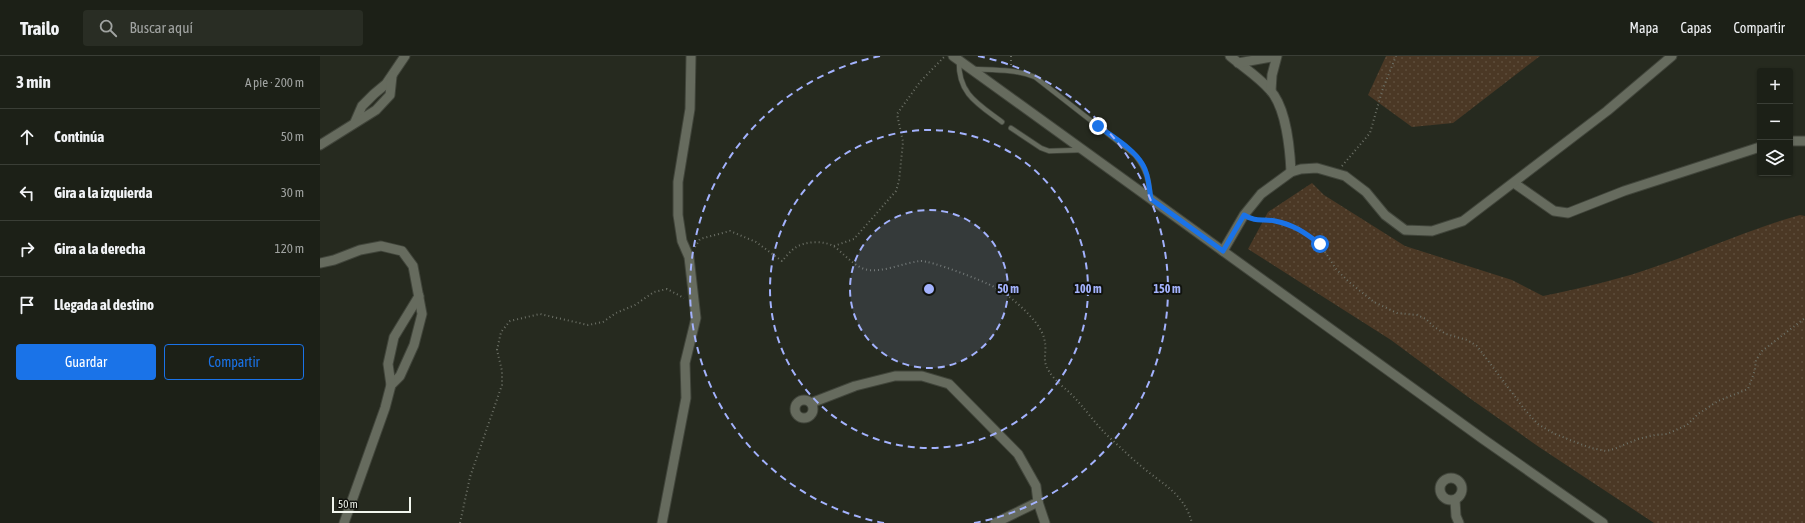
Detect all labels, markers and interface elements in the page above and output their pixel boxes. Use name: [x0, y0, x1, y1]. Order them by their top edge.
search box: [83, 10, 363, 46]
text: Trailo: [20, 17, 59, 39]
icon: search: [97, 17, 119, 39]
text: Buscar aquí: [129, 19, 193, 36]
text: Mapa: [1630, 20, 1659, 36]
text: Capas: [1681, 20, 1712, 36]
text: Compartir: [1734, 20, 1785, 36]
map controls: [1757, 68, 1793, 176]
button: +: [1757, 68, 1793, 104]
text: 3 min: [16, 72, 51, 92]
text: A pie · 200 m: [245, 75, 304, 90]
button: −: [1757, 104, 1793, 140]
route end: [1089, 117, 1107, 135]
icon: ahead: [16, 126, 38, 148]
text: Continúa: [54, 128, 104, 145]
text: 50 m: [281, 129, 304, 144]
button: layers: [1757, 140, 1793, 176]
icon: left: [16, 182, 38, 204]
text: Gira a la izquierda: [54, 184, 152, 201]
text: 30 m: [281, 185, 304, 200]
route start: [1311, 235, 1329, 253]
icon: right: [16, 238, 38, 260]
text: Gira a la derecha: [54, 240, 145, 257]
text: 120 m: [275, 241, 304, 256]
centre of rings: [922, 282, 936, 296]
text: 50 m: [997, 282, 1019, 296]
text: 100 m: [1074, 282, 1102, 296]
text: 150 m: [1153, 282, 1181, 296]
icon: arrive: [16, 294, 38, 316]
text: Llegada al destino: [54, 296, 154, 313]
button: Guardar: [16, 344, 156, 380]
button: Compartir: [164, 344, 304, 380]
scale bar: [332, 495, 411, 514]
text: 50 m: [338, 498, 358, 510]

